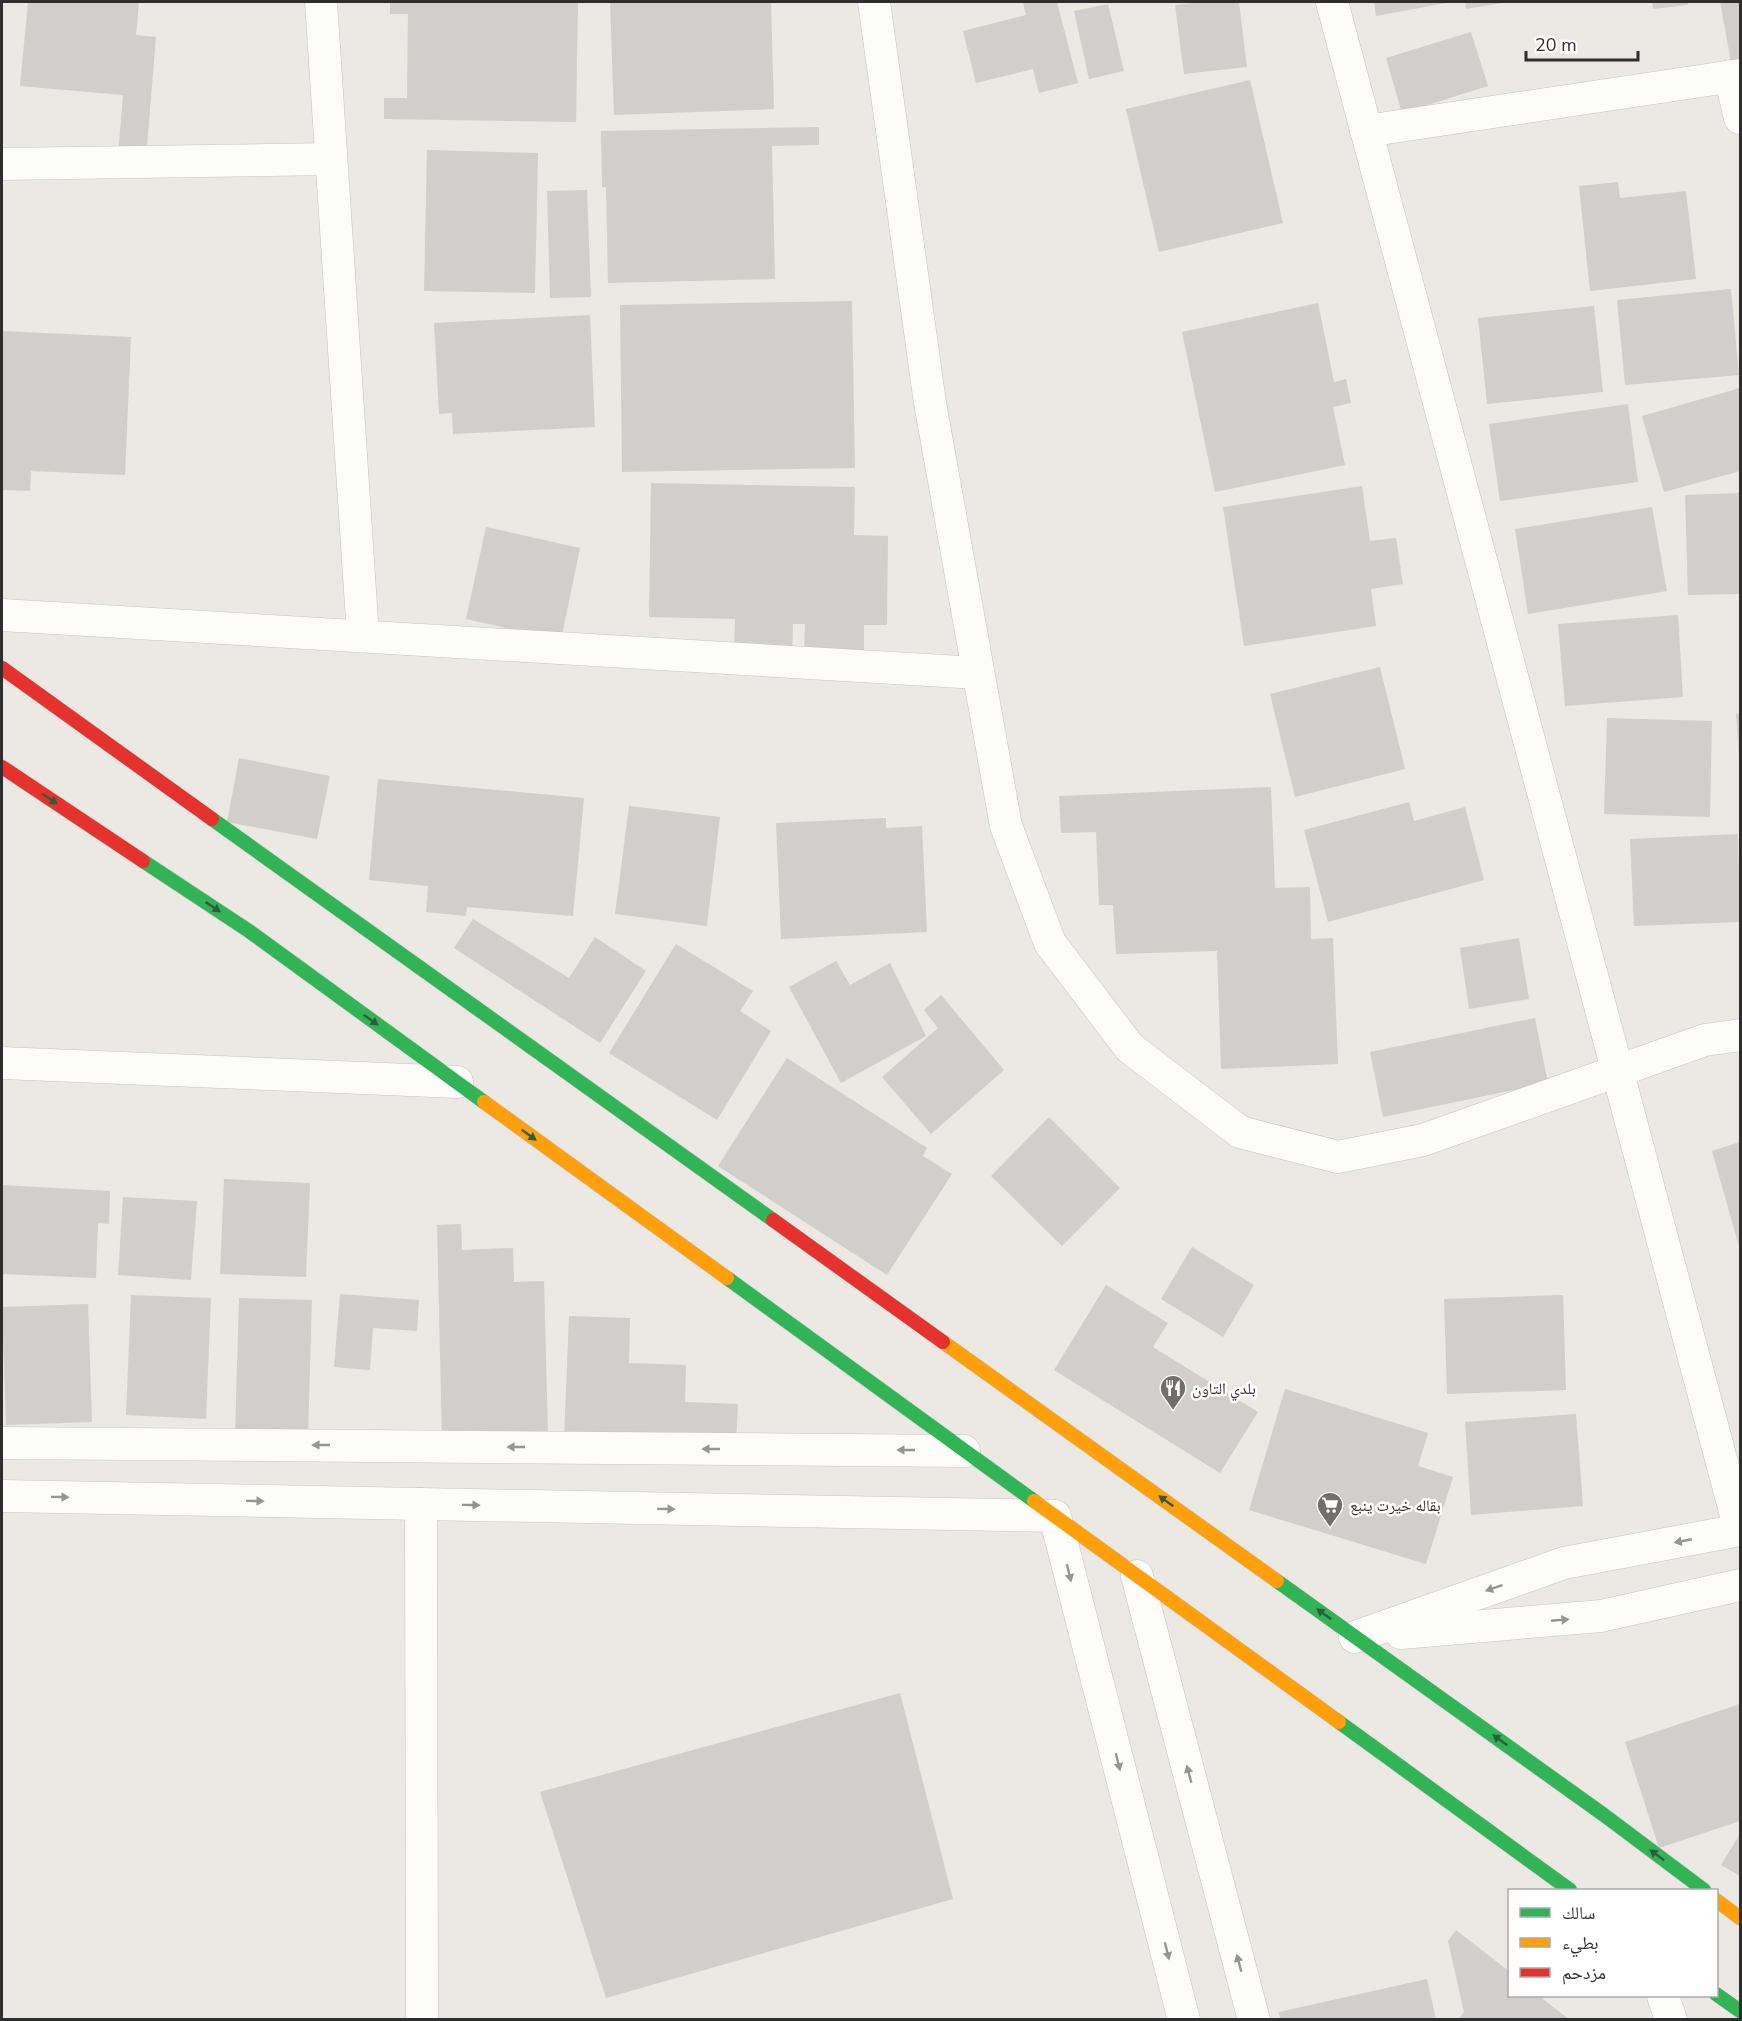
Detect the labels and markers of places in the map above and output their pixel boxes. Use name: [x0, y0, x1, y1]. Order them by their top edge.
restaurant icon: بلدي التاون: [1158, 1373, 1188, 1411]
place label: بلدي التاون: [1192, 1378, 1256, 1401]
supermarket icon: بقاله خيرت ينبع: [1315, 1490, 1345, 1528]
place label: بقاله خيرت ينبع: [1350, 1495, 1441, 1517]

